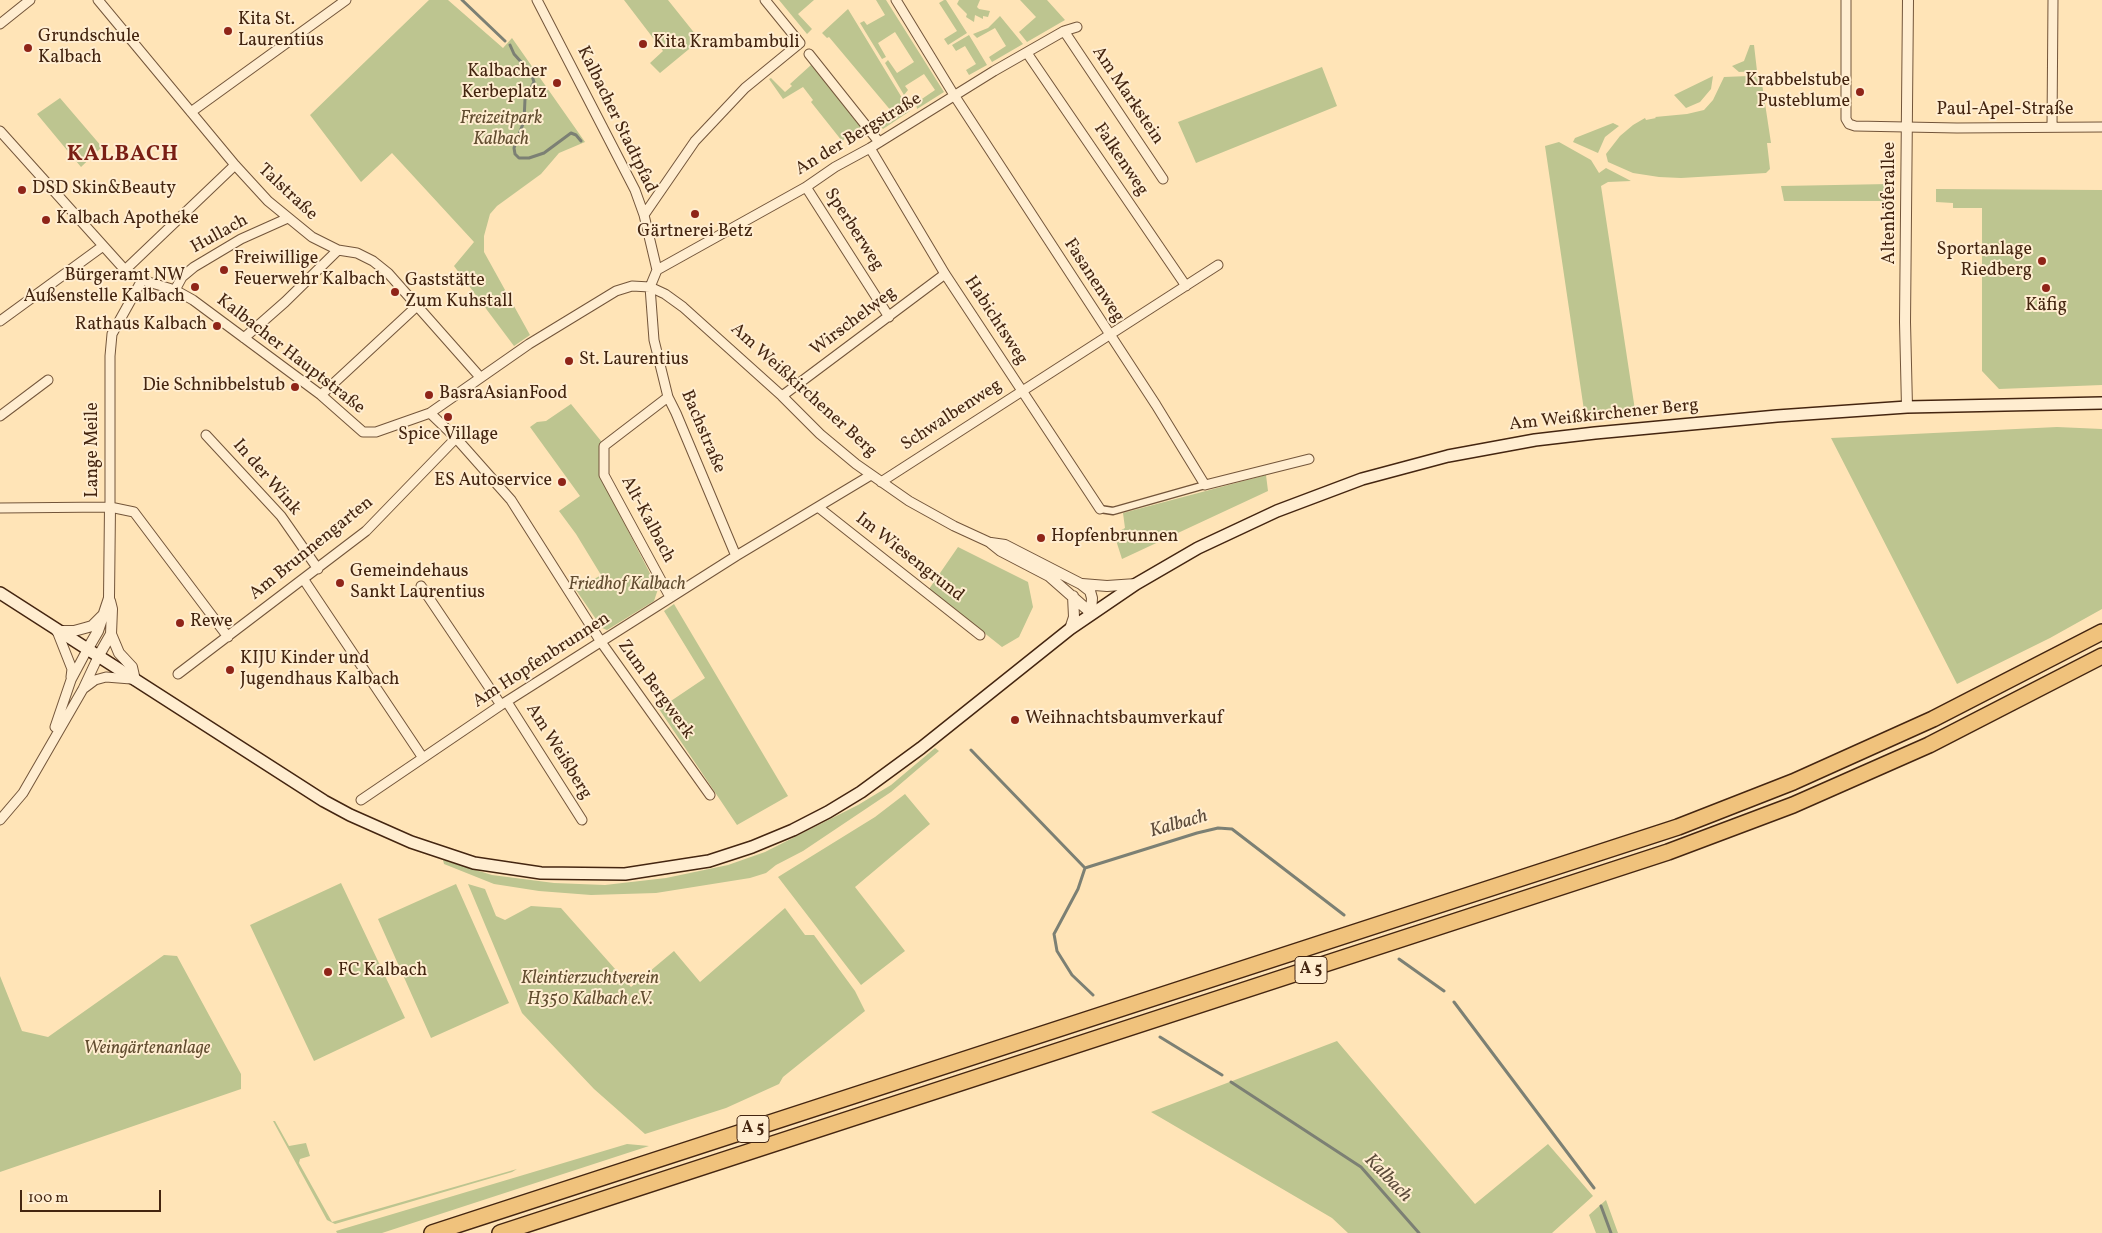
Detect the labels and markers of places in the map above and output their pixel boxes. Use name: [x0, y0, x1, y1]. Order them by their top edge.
place label: Kita St. Laurentius: [238, 10, 324, 52]
marker: Kita St. Laurentius: [222, 25, 234, 37]
place label: Grundschule Kalbach: [38, 27, 140, 70]
place label: Kita Krambambuli: [653, 33, 800, 55]
marker: Kita Krambambuli: [637, 38, 649, 50]
marker: Grundschule Kalbach: [22, 42, 34, 54]
place label: Kalbacher Kerbeplatz: [462, 62, 547, 104]
place label: Krabbelstube Pusteblume: [1745, 71, 1850, 114]
marker: Kalbacher Kerbeplatz: [551, 77, 563, 89]
marker: Krabbelstube Pusteblume: [1854, 86, 1866, 98]
place label: DSD Skin&Beauty: [32, 179, 176, 201]
marker: DSD Skin&Beauty: [16, 184, 28, 196]
marker: Gärtnerei Betz: [689, 208, 701, 220]
place label: Kalbach Apotheke: [56, 209, 199, 231]
marker: Kalbach Apotheke: [40, 214, 52, 226]
place label: Gärtnerei Betz: [637, 222, 753, 244]
place label: Sportanlage Riedberg: [1937, 240, 2032, 282]
place label: Freiwillige Feuerwehr Kalbach: [234, 249, 386, 292]
marker: Sportanlage Riedberg: [2036, 255, 2048, 267]
marker: Freiwillige Feuerwehr Kalbach: [218, 264, 230, 276]
place label: Bürgeramt NW Außenstelle Kalbach: [24, 266, 185, 308]
place label: Gaststätte Zum Kuhstall: [405, 271, 513, 314]
marker: Bürgeramt NW Außenstelle Kalbach: [189, 281, 201, 293]
marker: Käfig: [2040, 282, 2052, 294]
marker: Gaststätte Zum Kuhstall: [389, 286, 401, 298]
place label: Käfig: [2025, 296, 2067, 318]
place label: Rathaus Kalbach: [75, 315, 207, 337]
marker: Rathaus Kalbach: [211, 320, 223, 332]
place label: St. Laurentius: [579, 350, 689, 372]
marker: St. Laurentius: [563, 355, 575, 367]
place label: Die Schnibbelstub: [142, 376, 285, 398]
marker: Die Schnibbelstub: [289, 381, 301, 393]
place label: BasraAsianFood: [439, 384, 567, 406]
marker: BasraAsianFood: [423, 389, 435, 401]
marker: Spice Village: [442, 411, 454, 423]
place label: Spice Village: [398, 425, 498, 447]
place label: ES Autoservice: [434, 471, 552, 493]
marker: ES Autoservice: [556, 476, 568, 488]
place label: Hopfenbrunnen: [1051, 527, 1178, 549]
marker: Hopfenbrunnen: [1035, 532, 1047, 544]
place label: Gemeindehaus Sankt Laurentius: [350, 562, 485, 604]
marker: Gemeindehaus Sankt Laurentius: [334, 577, 346, 589]
place label: Rewe: [190, 612, 233, 634]
marker: Rewe: [174, 617, 186, 629]
place label: KIJU Kinder und Jugendhaus Kalbach: [240, 649, 400, 692]
marker: KIJU Kinder und Jugendhaus Kalbach: [224, 664, 236, 676]
place label: Weihnachtsbaumverkauf: [1025, 709, 1223, 731]
marker: Weihnachtsbaumverkauf: [1009, 714, 1021, 726]
place label: FC Kalbach: [338, 961, 427, 983]
marker: FC Kalbach: [322, 966, 334, 978]

